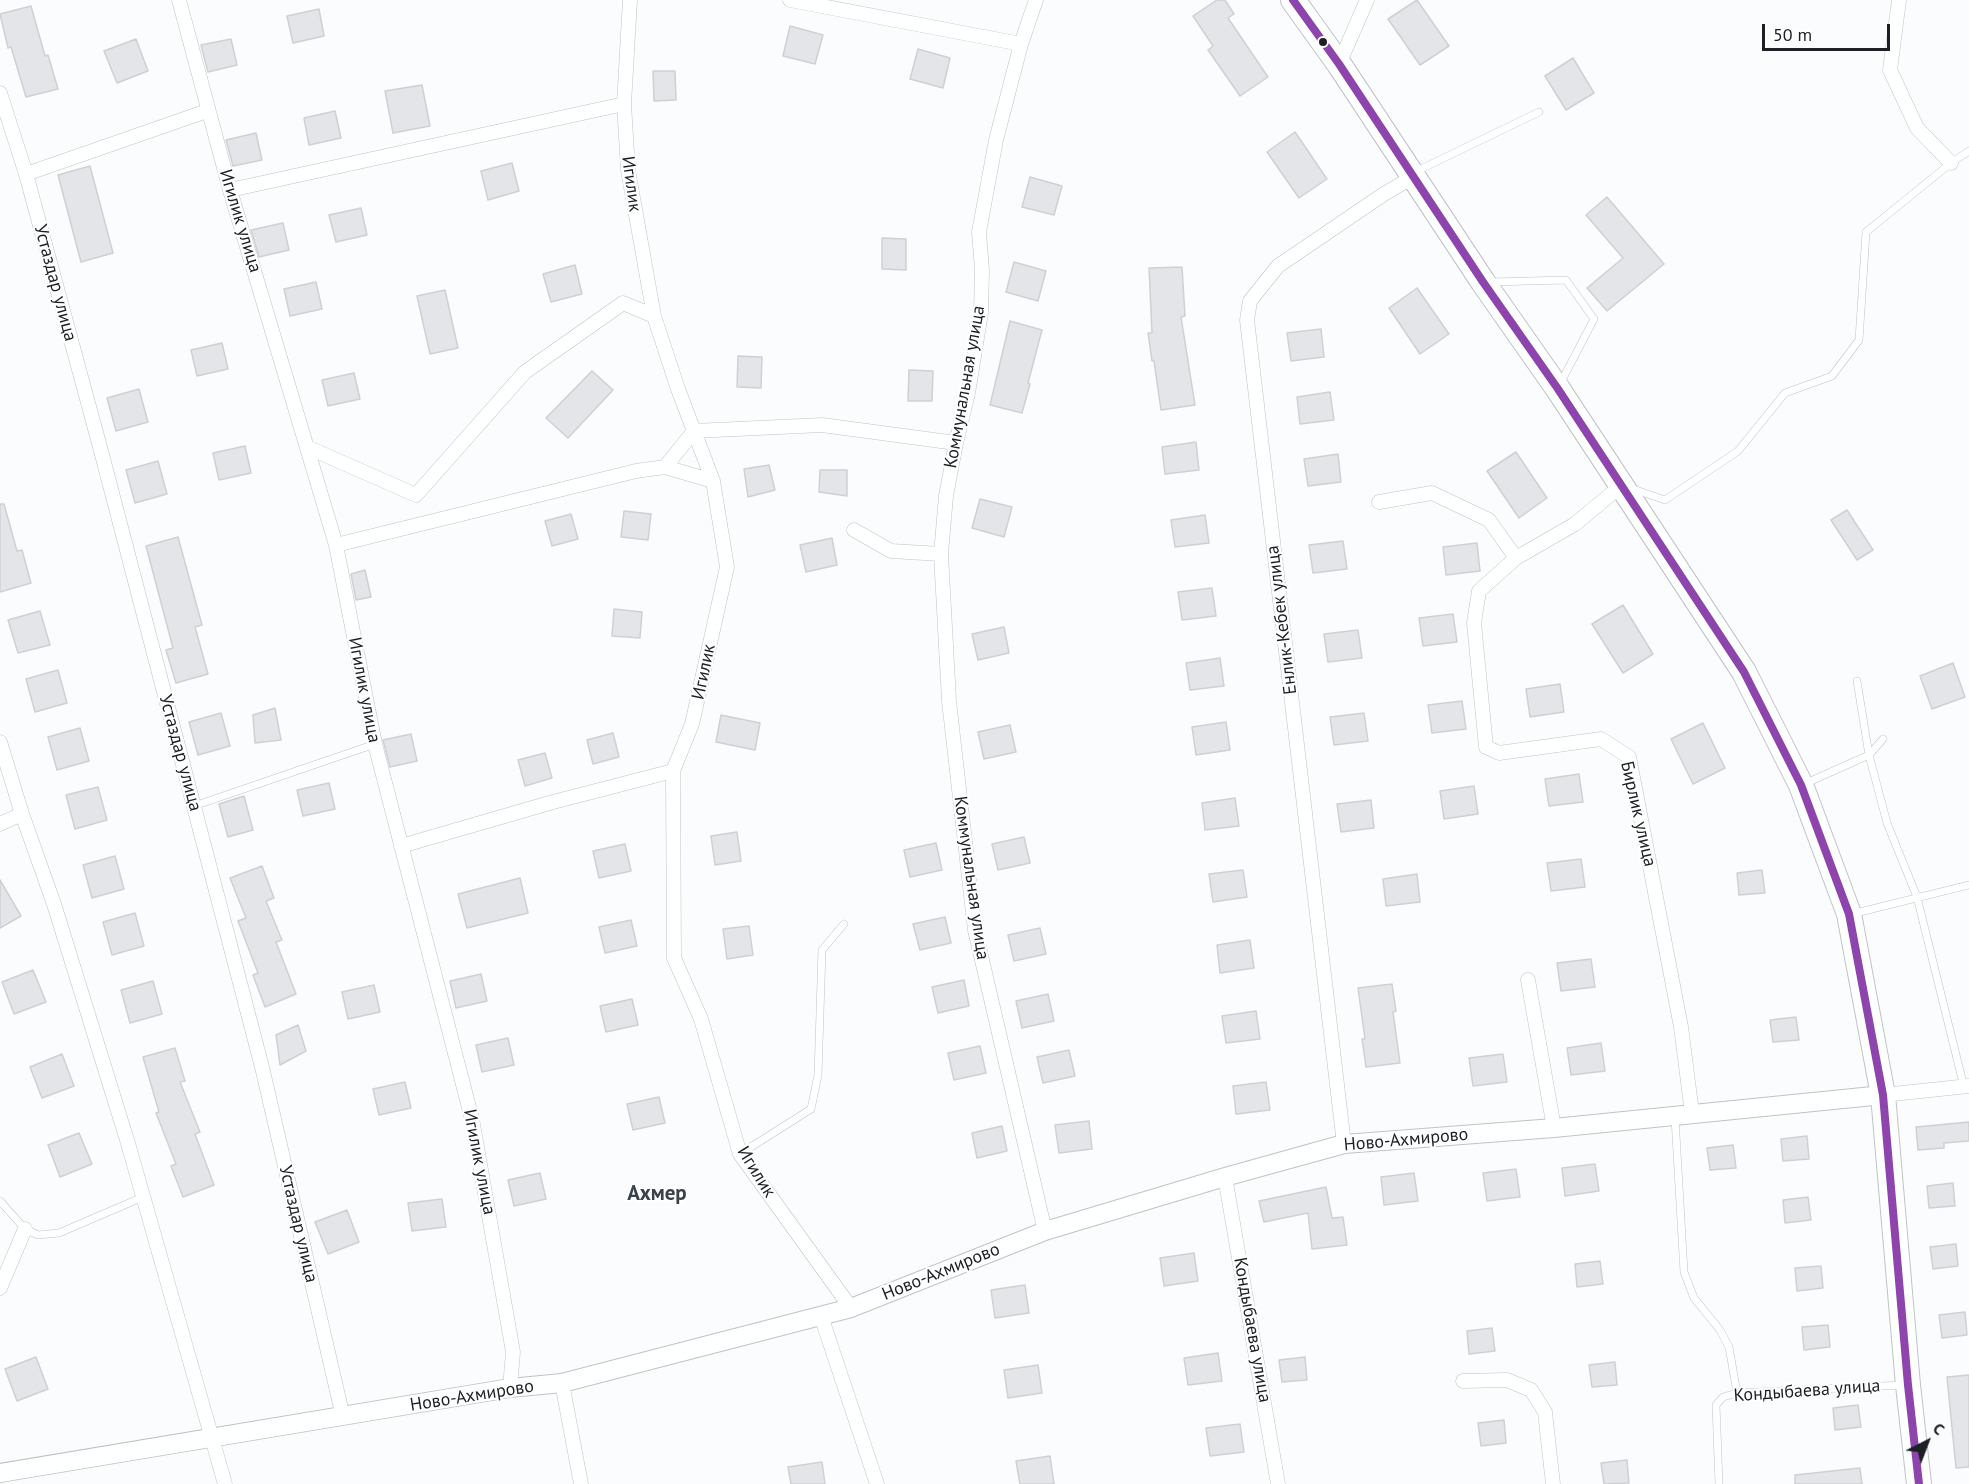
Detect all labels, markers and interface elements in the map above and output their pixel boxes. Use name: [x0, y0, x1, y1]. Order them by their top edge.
scale bar: [1765, 12, 1892, 50]
text: 50 m: [1773, 23, 1812, 46]
unlabelled marker: [1317, 36, 1329, 48]
street label: Игилик: [616, 155, 646, 213]
street label: Игилик улица: [214, 167, 266, 275]
street label: Устаздар улица: [29, 222, 81, 344]
street label: Коммунальная улица: [940, 304, 990, 470]
street label: Енлик-Кебек улица: [1262, 544, 1302, 696]
street label: Игилик улица: [343, 636, 385, 744]
street label: Игилик: [688, 642, 720, 702]
street label: Устаздар улица: [154, 692, 206, 814]
street label: Бирлик улица: [1615, 759, 1661, 869]
street label: Коммунальная улица: [949, 795, 993, 961]
street label: Игилик улица: [458, 1108, 500, 1216]
street label: Ново-Ахмирово: [1343, 1124, 1469, 1156]
street label: Игилик: [732, 1142, 780, 1202]
street label: Устаздар улица: [274, 1163, 322, 1285]
district label: Ахмер: [627, 1181, 687, 1207]
street label: Ново-Ахмирово: [879, 1239, 1003, 1305]
street label: Кондыбаева улица: [1229, 1256, 1275, 1404]
street label: Кондыбаева улица: [1733, 1375, 1881, 1407]
street label: Ново-Ахмирово: [409, 1376, 535, 1416]
north arrow: [1897, 1412, 1957, 1472]
text: С: [1929, 1418, 1949, 1439]

